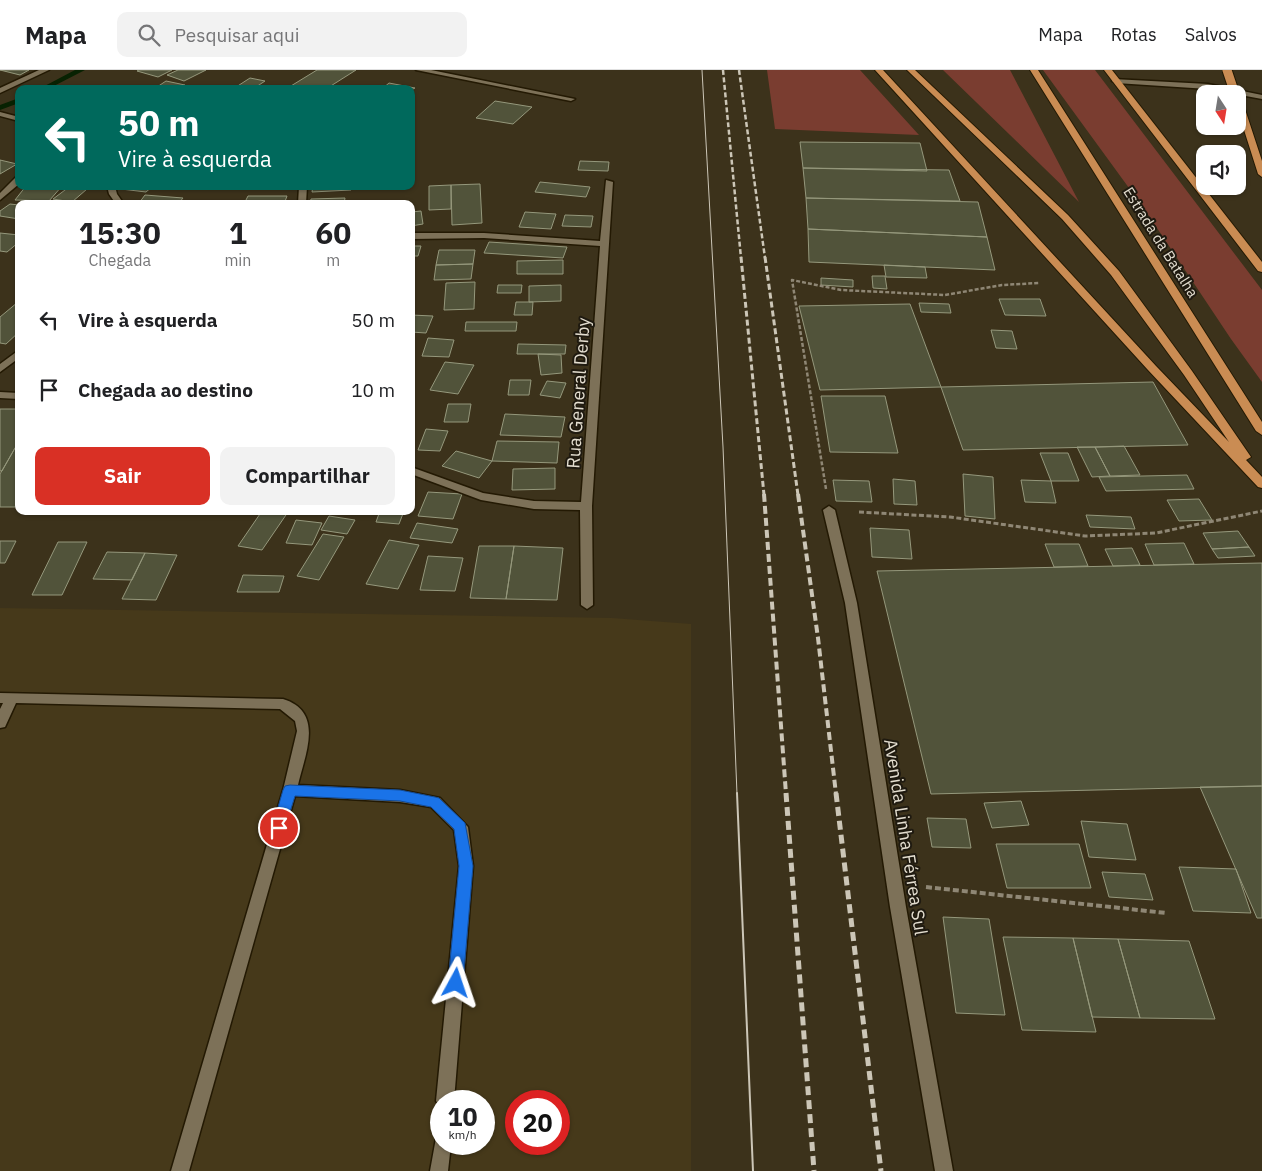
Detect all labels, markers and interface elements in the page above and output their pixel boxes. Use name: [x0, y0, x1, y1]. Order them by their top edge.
search box: [117, 12, 467, 57]
text: Mapa: [25, 19, 87, 51]
icon: search: [135, 21, 163, 49]
text: Pesquisar aqui: [175, 23, 300, 47]
text: Mapa: [1038, 23, 1083, 46]
text: Rotas: [1111, 23, 1157, 46]
text: Salvos: [1185, 23, 1237, 46]
north arrow: [1196, 85, 1246, 135]
map controls: [1196, 85, 1246, 195]
text: 50 m: [118, 100, 200, 146]
icon: left: [35, 105, 100, 170]
text: Vire à esquerda: [118, 144, 272, 173]
button: sound: [1196, 145, 1246, 195]
street label: Estrada da Batalha: [1119, 183, 1203, 301]
text: 15:30: [79, 213, 161, 252]
text: 1: [229, 213, 247, 252]
text: 60: [315, 213, 351, 252]
text: Chegada: [88, 250, 151, 270]
text: min: [224, 250, 251, 270]
text: m: [326, 250, 340, 270]
icon: left: [35, 306, 63, 334]
text: Vire à esquerda: [78, 308, 218, 332]
text: 50 m: [351, 308, 395, 332]
street label: Rua General Derby: [561, 317, 595, 469]
icon: arrive: [35, 376, 63, 404]
text: Chegada ao destino: [78, 378, 253, 402]
text: 10 m: [351, 378, 395, 402]
button: Sair: [35, 447, 210, 505]
button: Compartilhar: [220, 447, 395, 505]
street label: Avenida Linha Férrea Sul: [879, 737, 933, 937]
pin: [258, 807, 300, 849]
icon: arrive: [265, 814, 293, 842]
position arrow: [429, 956, 481, 1008]
speed limit sign: 20: [505, 1090, 570, 1155]
text: 10: [447, 1100, 478, 1133]
text: km/h: [448, 1127, 477, 1142]

